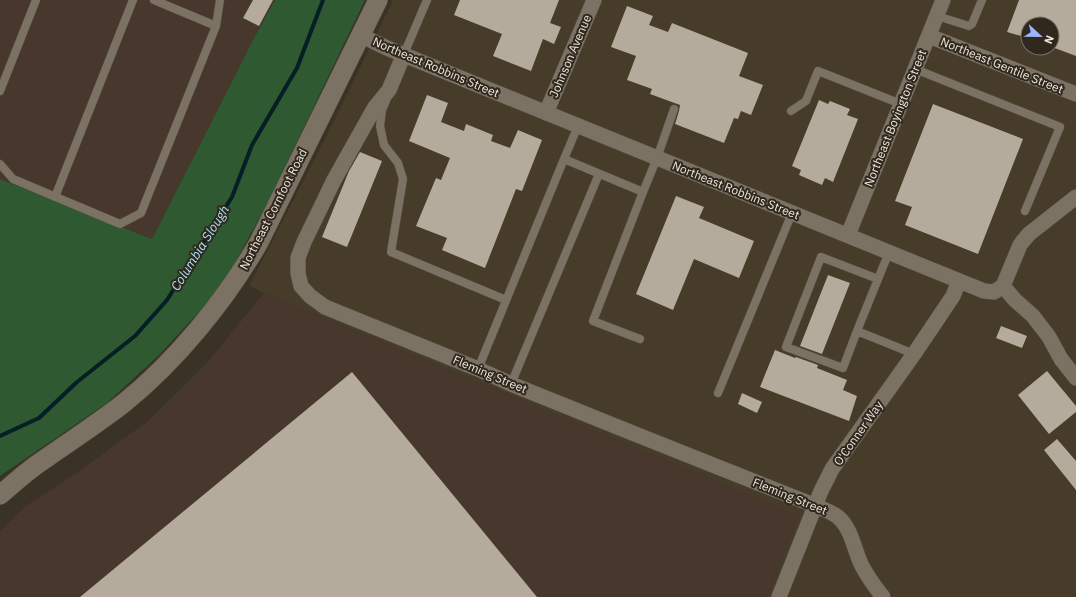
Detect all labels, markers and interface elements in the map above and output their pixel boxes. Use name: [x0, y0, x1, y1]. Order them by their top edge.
street label: Johnson Avenue: [546, 12, 594, 100]
north arrow: [1020, 16, 1060, 56]
street label: Northeast Robbins Street: [370, 34, 502, 100]
street label: Northeast Gentile Street: [939, 34, 1065, 96]
street label: Northeast Boyington Street: [861, 47, 929, 189]
street label: Northeast Cornfoot Road: [236, 146, 310, 272]
street label: Northeast Robbins Street: [670, 158, 802, 222]
water label: Columbia Slough: [167, 202, 233, 294]
street label: Fleming Street: [451, 352, 529, 396]
street label: O'Conner Way: [830, 398, 886, 468]
street label: Fleming Street: [751, 474, 829, 518]

